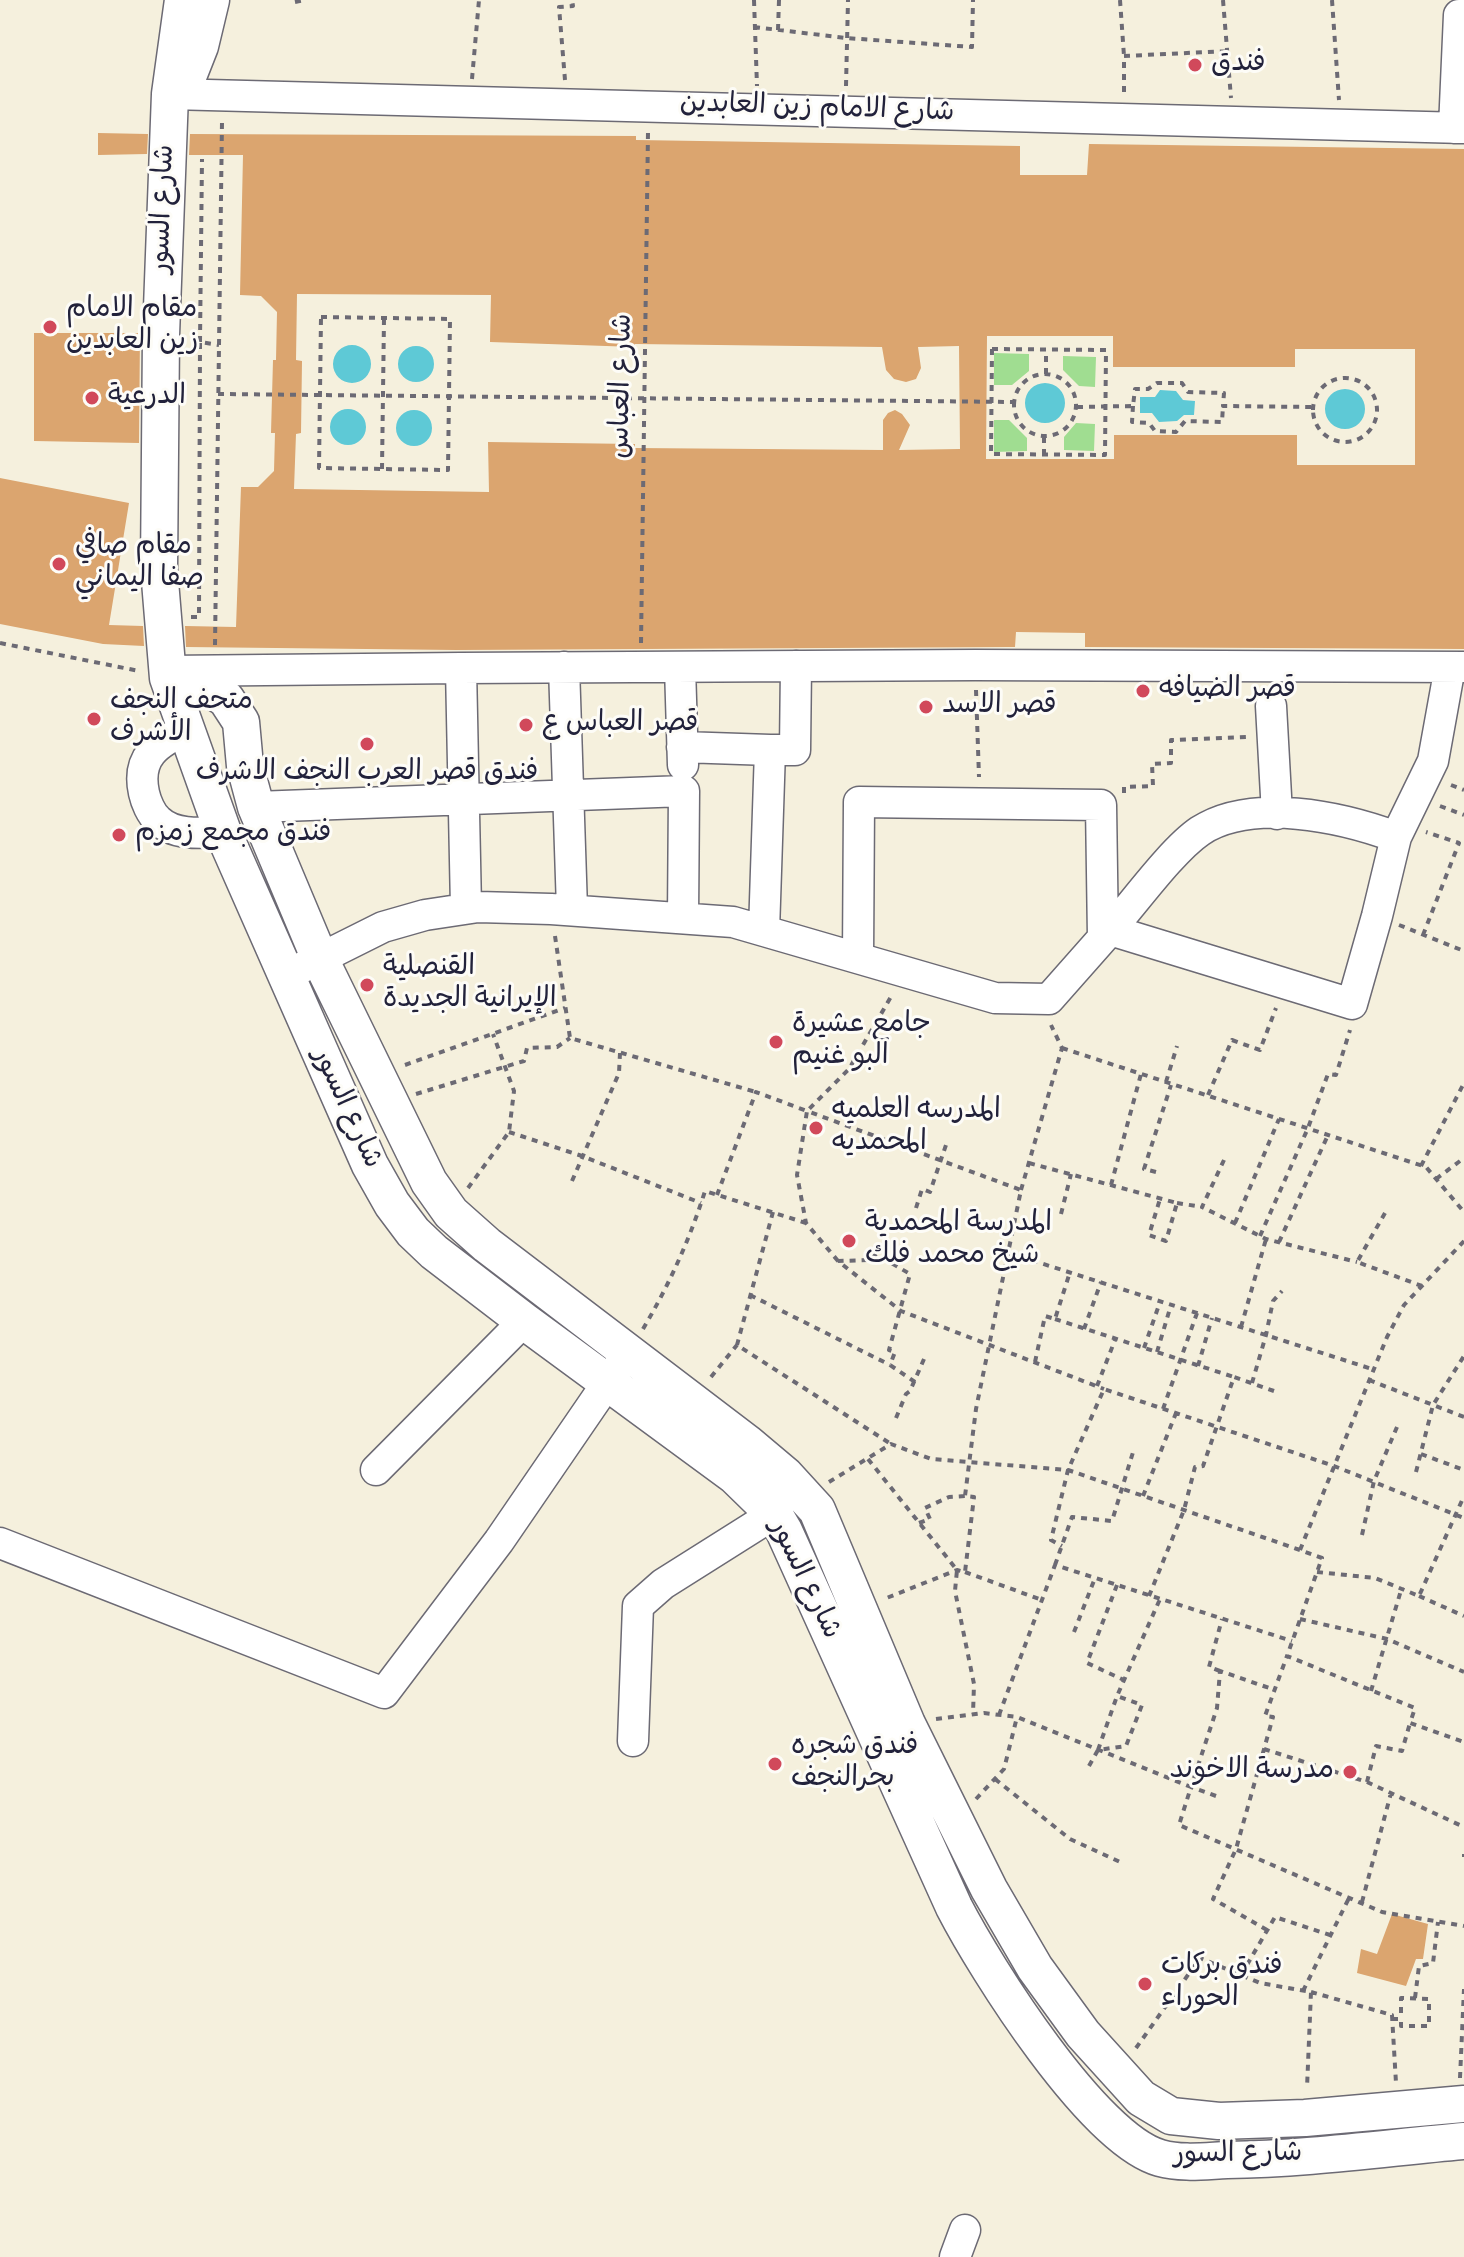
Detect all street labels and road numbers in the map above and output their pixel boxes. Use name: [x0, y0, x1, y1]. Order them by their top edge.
street label: شارع الامام زين العابدين: [679, 88, 955, 132]
street label: شارع السور: [146, 144, 184, 274]
street label: شارع العباس: [606, 313, 642, 459]
street label: شارع السور: [303, 1044, 387, 1174]
street label: شارع السور: [760, 1515, 846, 1645]
street label: شارع السور: [1173, 2138, 1303, 2174]

